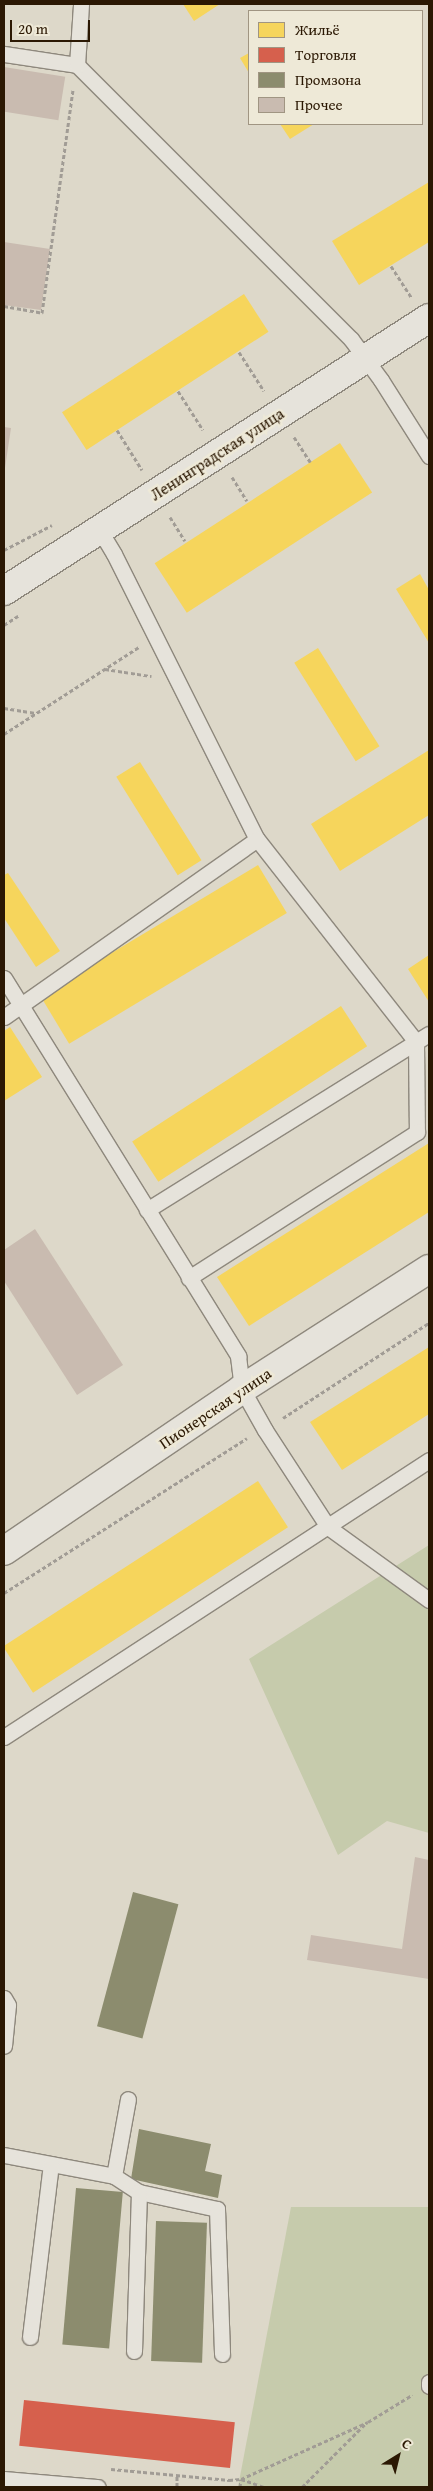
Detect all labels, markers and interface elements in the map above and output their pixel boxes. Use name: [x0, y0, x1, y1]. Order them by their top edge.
scale bar: [12, 10, 92, 42]
legend: [248, 10, 423, 125]
text: 20 m: [18, 18, 48, 39]
text: Жильё: [295, 19, 340, 40]
text: Торговля: [295, 44, 356, 65]
text: Промзона: [295, 69, 361, 90]
text: Прочее: [295, 94, 343, 115]
street label: Ленинградская улица: [147, 404, 287, 504]
street label: Пионерская улица: [155, 1363, 275, 1453]
north arrow: [373, 2431, 423, 2481]
text: С: [398, 2433, 416, 2454]

